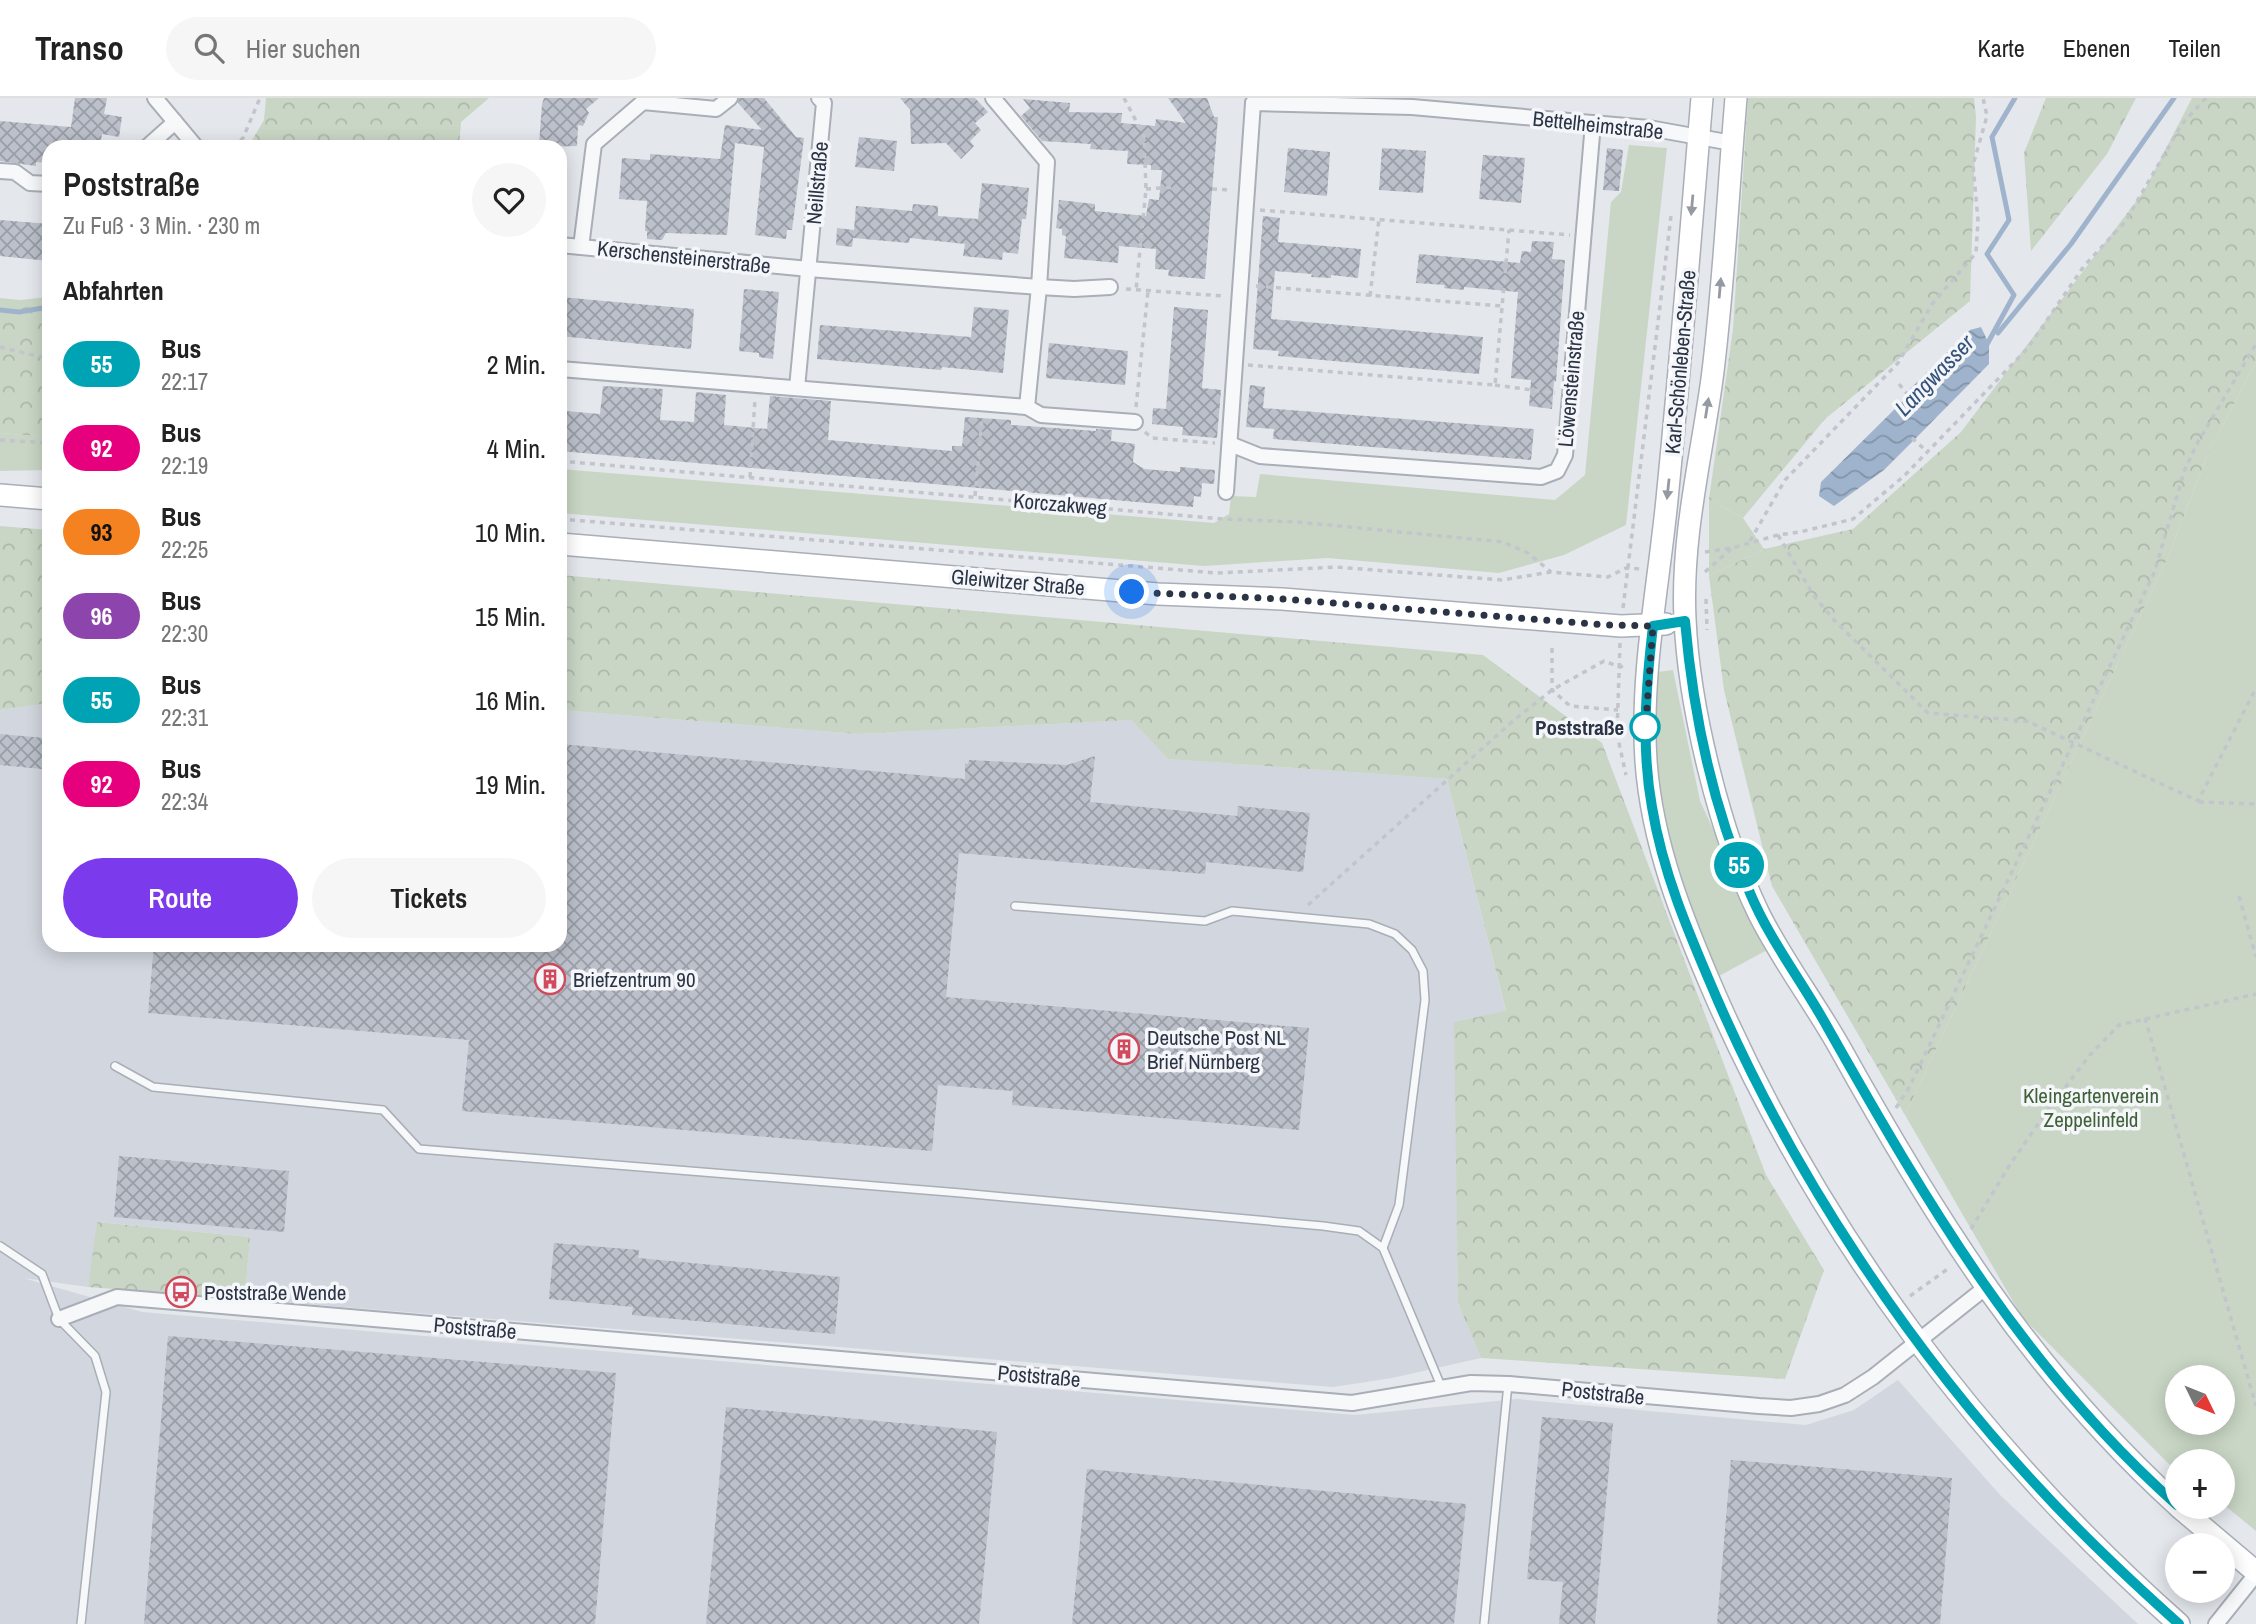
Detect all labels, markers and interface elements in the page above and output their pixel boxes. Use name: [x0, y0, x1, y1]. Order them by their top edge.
search box: [166, 17, 656, 80]
text: Transo: [35, 26, 124, 70]
icon: search: [190, 29, 228, 67]
text: Hier suchen: [246, 31, 361, 66]
text: Karte: [1978, 32, 2025, 64]
text: Ebenen: [2063, 32, 2130, 64]
text: Teilen: [2168, 32, 2221, 64]
street label: Bettelheimstraße: [1531, 104, 1665, 146]
street label: Neillstraße: [799, 140, 835, 226]
text: Poststraße: [63, 162, 200, 206]
button: heart: [472, 163, 546, 237]
one-way arrow: [1686, 194, 1697, 216]
text: Zu Fuß · 3 Min. · 230 m: [63, 210, 260, 241]
street label: Kerschensteinerstraße: [596, 233, 772, 281]
street label: Karl-Schönleben-Straße: [1658, 269, 1702, 455]
text: Abfahrten: [63, 273, 164, 308]
one-way arrow: [1715, 276, 1726, 298]
street label: Löwensteinstraße: [1551, 310, 1591, 448]
water label: Langwasser: [1888, 327, 1981, 422]
text: Bus: [161, 331, 201, 366]
text: 2 Min.: [487, 347, 546, 382]
text: 55: [91, 348, 112, 380]
text: 22:17: [161, 366, 208, 397]
one-way arrow: [1702, 396, 1713, 418]
text: Bus: [161, 415, 201, 450]
text: 4 Min.: [487, 431, 546, 466]
text: 92: [91, 432, 112, 464]
text: 22:19: [161, 450, 208, 481]
one-way arrow: [1663, 478, 1674, 500]
street label: Korczakweg: [1012, 485, 1108, 523]
text: Bus: [161, 499, 201, 534]
text: 10 Min.: [475, 515, 546, 550]
text: 93: [91, 516, 112, 548]
text: 22:25: [161, 534, 208, 565]
street label: Gleiwitzer Straße: [950, 562, 1086, 602]
your location: [1114, 574, 1149, 609]
text: Bus: [161, 583, 201, 618]
text: 15 Min.: [475, 599, 546, 634]
text: 96: [91, 600, 112, 632]
text: 22:30: [161, 618, 208, 649]
text: Bus: [161, 667, 201, 702]
text: 16 Min.: [475, 683, 546, 718]
text: 55: [91, 684, 112, 716]
text: 22:31: [161, 702, 208, 733]
marker: Poststraße: [1630, 712, 1660, 742]
place label: Poststraße: [1535, 713, 1624, 742]
text: Bus: [161, 751, 201, 786]
text: 19 Min.: [475, 767, 546, 802]
text: 92: [91, 768, 112, 800]
text: 22:34: [161, 786, 208, 817]
line badge: 55: [1708, 842, 1770, 888]
text: 55: [1728, 849, 1750, 881]
button: Route: [63, 858, 298, 938]
button: Tickets: [312, 858, 546, 938]
building icon: Briefzentrum 90: [533, 962, 567, 996]
place label: Briefzentrum 90: [573, 965, 696, 994]
place label: Deutsche Post NL Brief Nürnberg: [1147, 1023, 1286, 1076]
building icon: Deutsche Post NL Brief Nürnberg: [1107, 1032, 1141, 1066]
park label: Kleingartenverein Zeppelinfeld: [2023, 1081, 2159, 1134]
bus stop icon: Poststraße Wende: [164, 1275, 198, 1309]
place label: Poststraße Wende: [204, 1278, 346, 1307]
street label: Poststraße: [432, 1310, 518, 1346]
street label: Poststraße: [996, 1358, 1082, 1394]
north arrow: [2165, 1365, 2235, 1435]
map controls: [2165, 1365, 2235, 1603]
street label: Poststraße: [1560, 1374, 1646, 1412]
button: +: [2165, 1449, 2235, 1519]
button: −: [2165, 1533, 2235, 1603]

